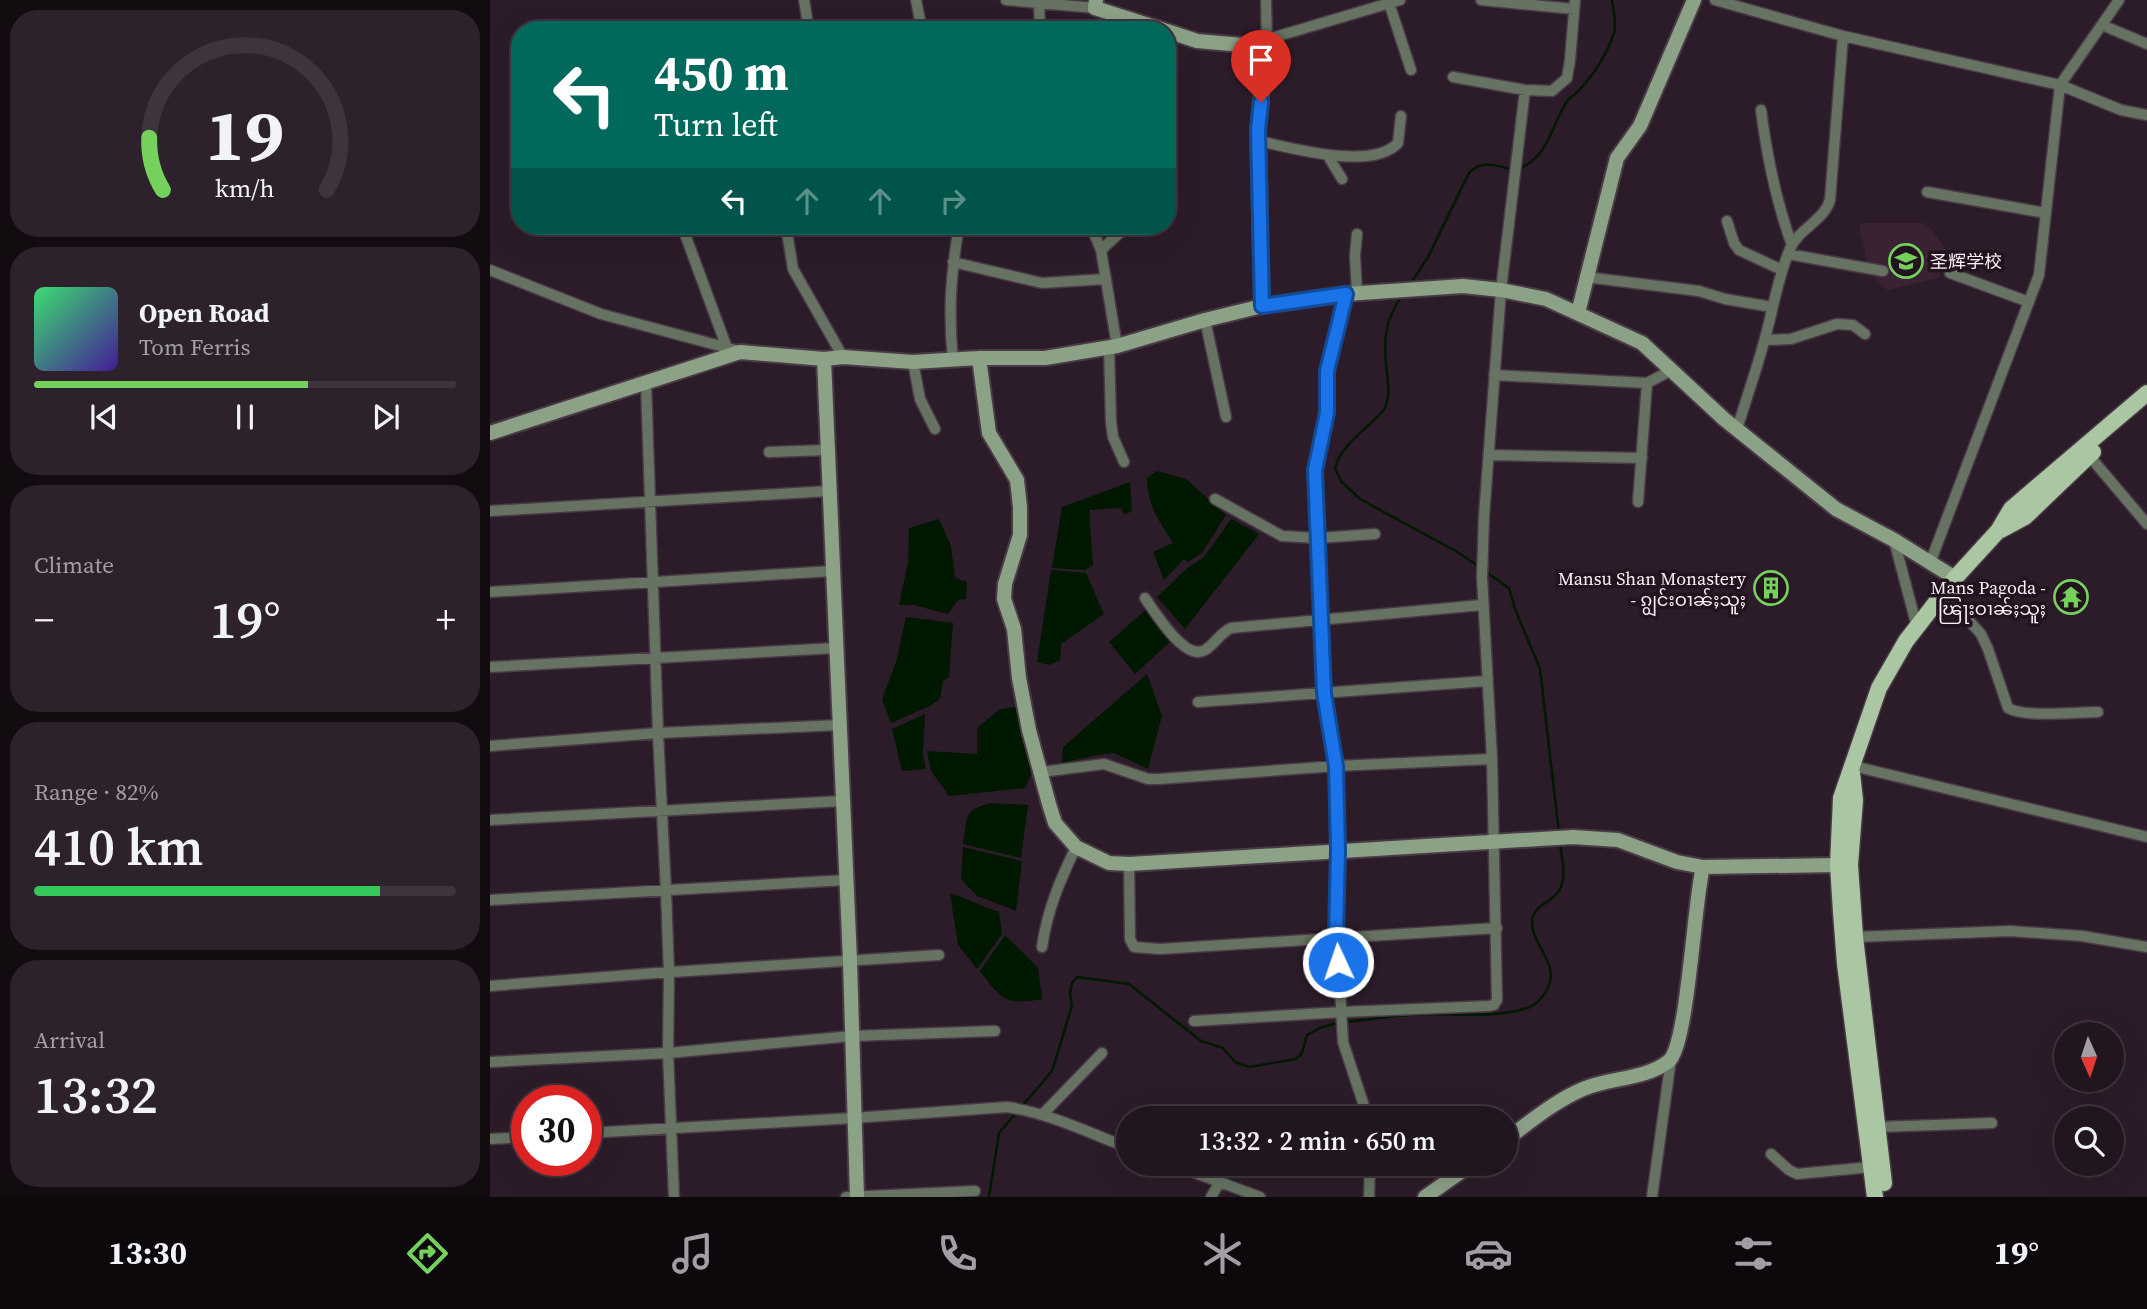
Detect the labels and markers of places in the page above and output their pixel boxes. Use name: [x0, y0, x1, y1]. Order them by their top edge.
pin: [1231, 30, 1291, 102]
school or university icon: 圣辉学校: [1887, 242, 1925, 280]
place label: 圣辉学校: [1930, 249, 2002, 274]
place label: Mansu Shan Monastery - ၵျွင်းဝၢၼ်ႈသူႈ: [1558, 566, 1747, 617]
building icon: Mansu Shan Monastery - ၵျွင်းဝၢၼ်ႈသူႈ: [1752, 569, 1790, 607]
place label: Mans Pagoda - ၽြႃးဝၢၼ်ႈသူႈ: [1931, 575, 2046, 624]
temple icon: Mans Pagoda - ၽြႃးဝၢၼ်ႈသူႈ: [2052, 578, 2090, 616]

